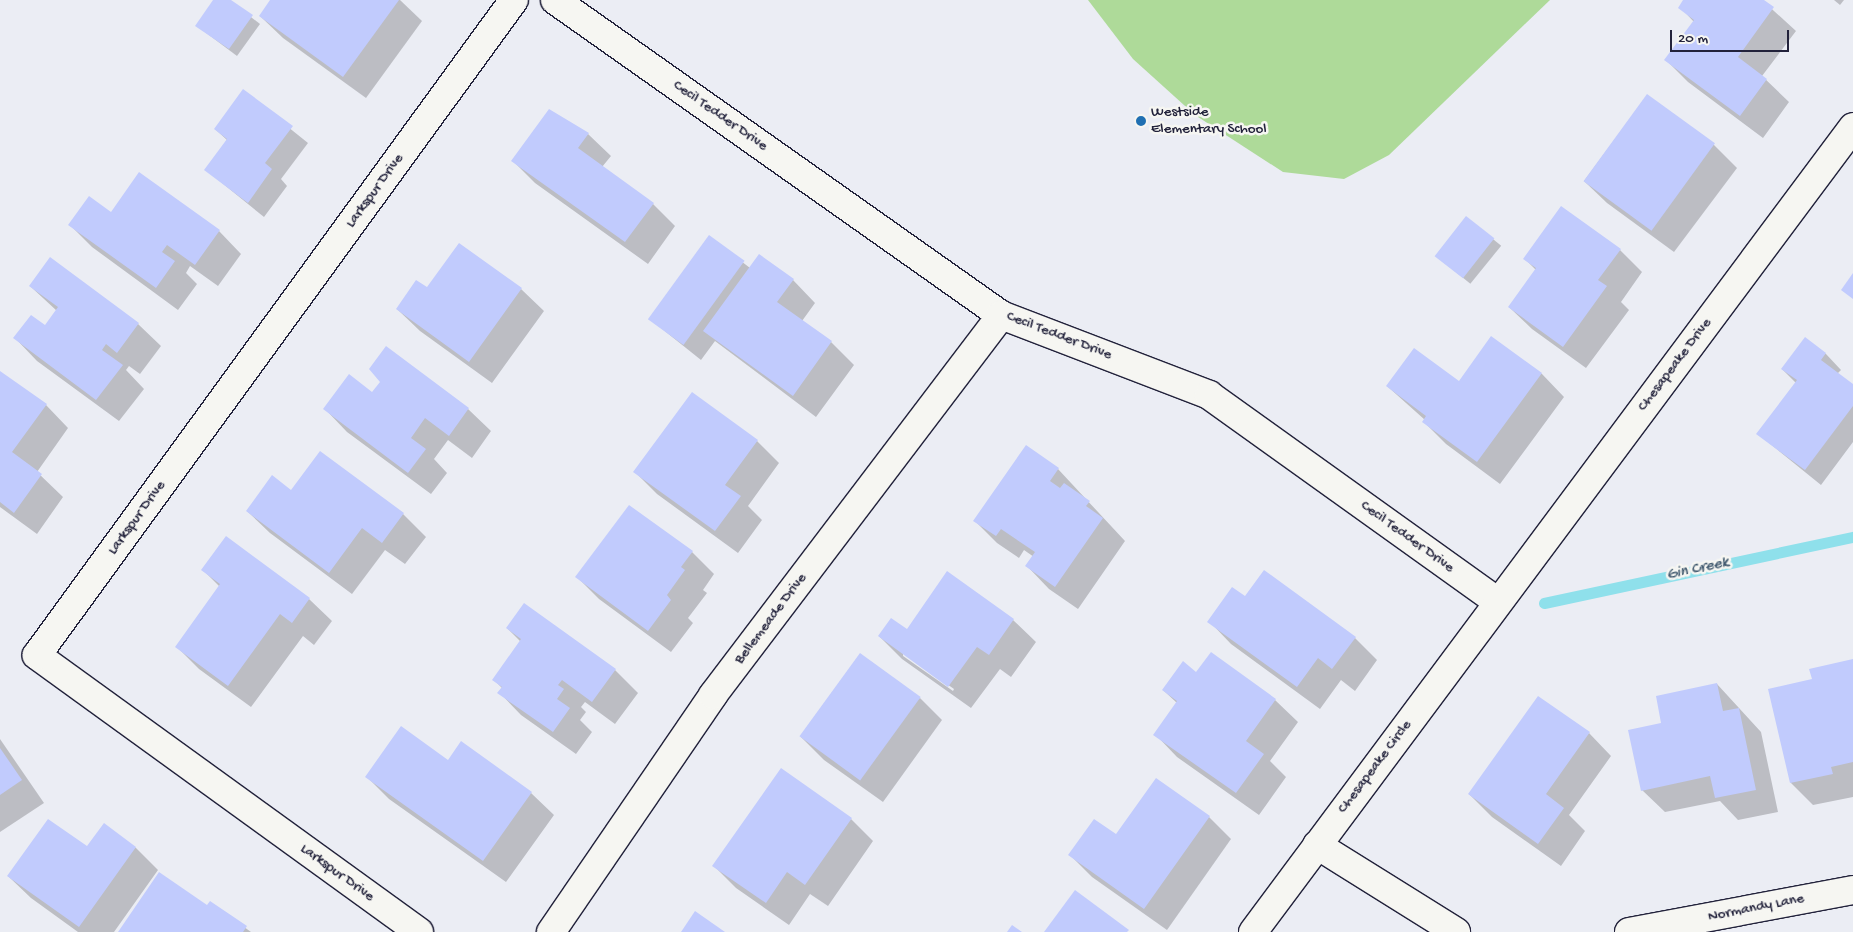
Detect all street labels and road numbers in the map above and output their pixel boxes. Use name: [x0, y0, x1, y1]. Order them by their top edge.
street label: Cecil Tedder Drive: [669, 77, 771, 155]
street label: Larkspur Drive: [342, 150, 408, 232]
street label: Cecil Tedder Drive: [1004, 308, 1114, 364]
street label: Chesapeake Drive: [1634, 315, 1716, 415]
street label: Larkspur Drive: [104, 477, 170, 559]
street label: Cecil Tedder Drive: [1357, 497, 1457, 577]
street label: Bellemeade Drive: [731, 570, 811, 668]
street label: Chesapeake Circle: [1334, 717, 1416, 817]
street label: Larkspur Drive: [296, 840, 378, 906]
street label: Normandy Lane: [1706, 890, 1806, 926]

